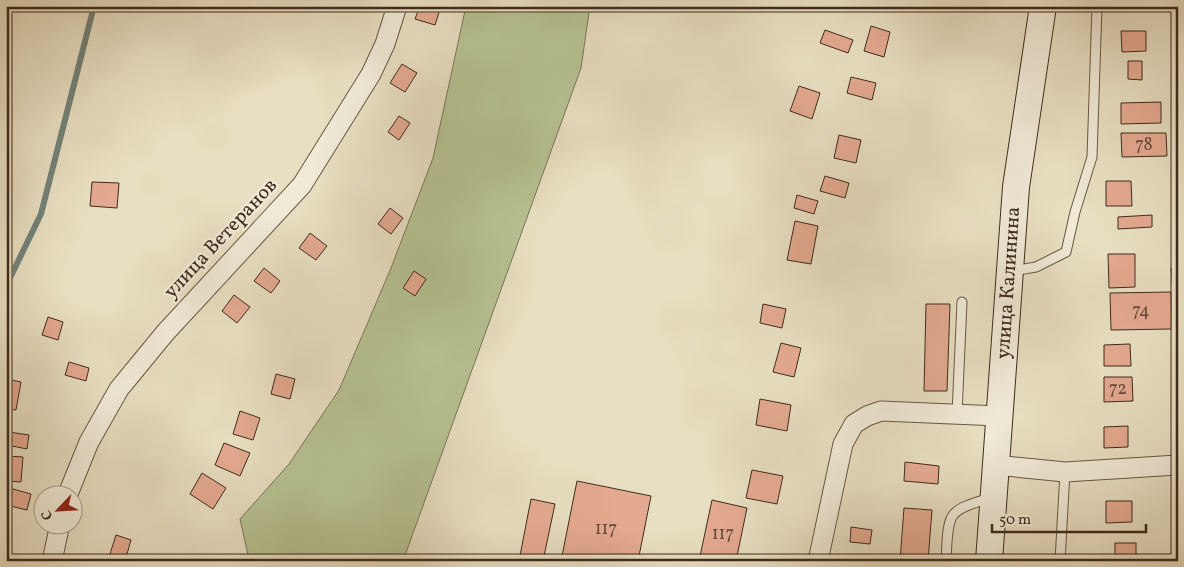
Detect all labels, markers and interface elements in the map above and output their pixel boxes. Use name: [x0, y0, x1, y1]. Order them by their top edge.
house number: 78: [1135, 133, 1153, 158]
street label: улица Ветеранов: [158, 173, 284, 305]
street label: улица Калинина: [990, 206, 1028, 360]
house number: 74: [1132, 299, 1150, 324]
house number: 72: [1109, 377, 1127, 402]
north arrow: [32, 484, 82, 534]
scale bar: [992, 502, 1145, 534]
text: С: [37, 507, 58, 523]
text: 50 m: [999, 510, 1031, 531]
house number: 117: [595, 517, 617, 542]
house number: 117: [712, 522, 734, 547]

